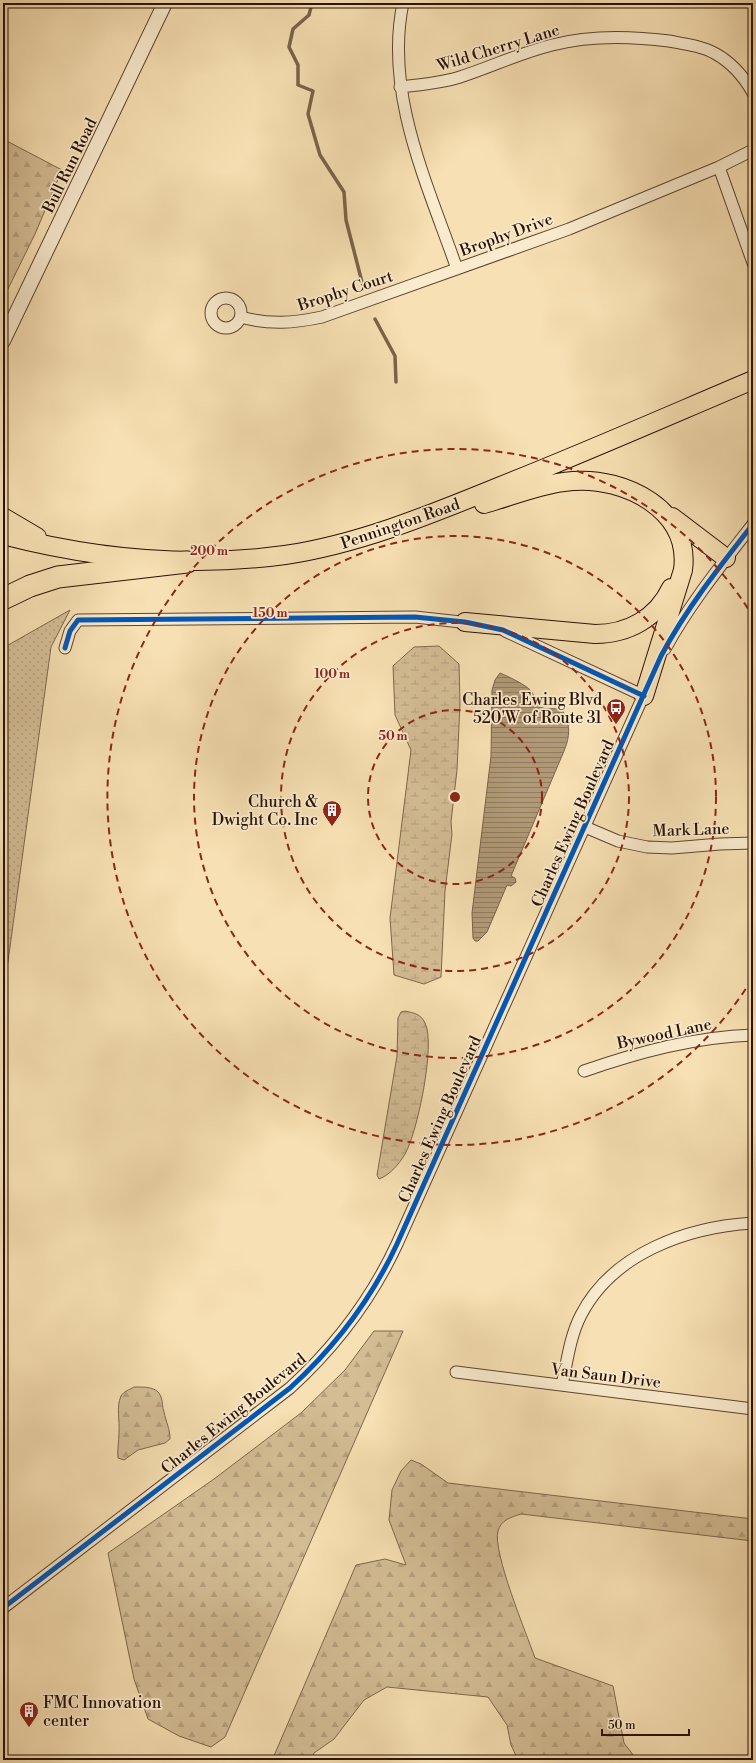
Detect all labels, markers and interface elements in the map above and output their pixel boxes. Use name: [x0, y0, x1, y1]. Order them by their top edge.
street label: Wild Cherry Lane: [434, 20, 562, 76]
street label: Bull Run Road: [38, 115, 102, 217]
street label: Brophy Drive: [456, 209, 556, 261]
street label: Brophy Court: [294, 266, 396, 316]
street label: Pennington Road: [338, 494, 462, 554]
text: 200 m: [190, 544, 228, 559]
text: 150 m: [253, 606, 287, 621]
text: 100 m: [314, 667, 350, 682]
place label: Charles Ewing Blvd 520'W of Route 31: [462, 690, 602, 728]
bus stop icon: Charles Ewing Blvd 520'W of Route 31: [605, 697, 627, 725]
text: 50 m: [378, 729, 408, 744]
street label: Charles Ewing Boulevard: [527, 737, 619, 910]
centre of rings: [448, 790, 462, 804]
place label: Church & Dwight Co. Inc: [212, 792, 318, 830]
building icon: Church & Dwight Co. Inc: [321, 799, 343, 827]
street label: Mark Lane: [652, 819, 730, 841]
street label: Bywood Lane: [614, 1014, 713, 1054]
street label: Charles Ewing Boulevard: [394, 1033, 486, 1206]
street label: Charles Ewing Boulevard: [157, 1349, 310, 1478]
street label: Van Saun Drive: [549, 1359, 662, 1393]
place label: FMC Innovation center: [43, 1693, 162, 1731]
building icon: FMC Innovation center: [18, 1700, 40, 1728]
scale bar: [602, 1711, 689, 1737]
text: 50 m: [608, 1718, 636, 1733]

